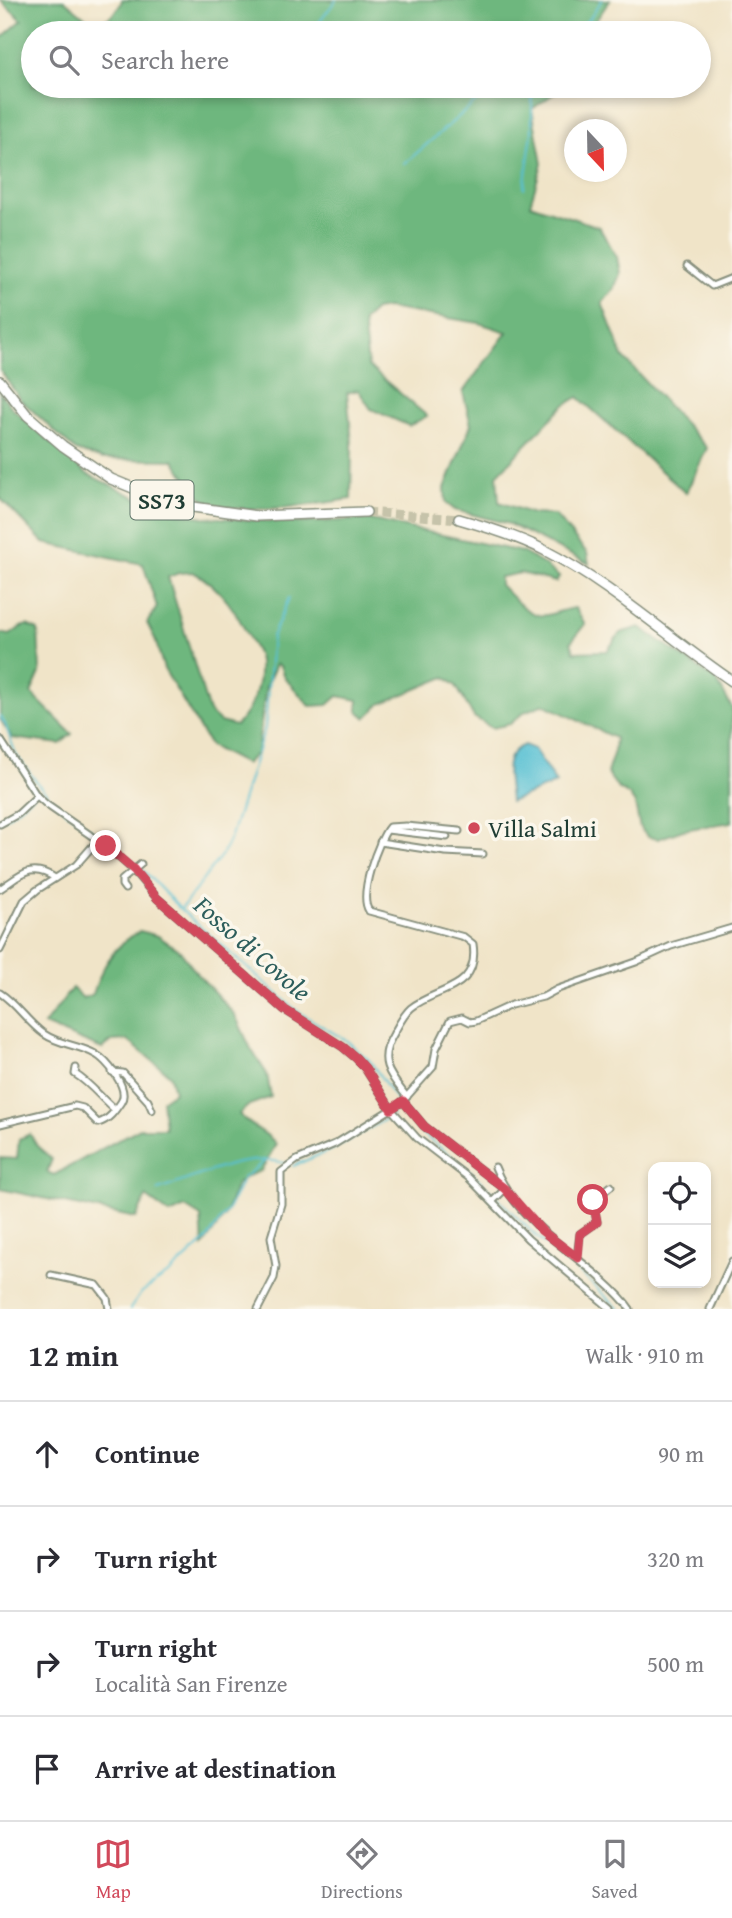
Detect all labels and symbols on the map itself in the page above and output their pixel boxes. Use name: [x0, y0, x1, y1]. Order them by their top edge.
north arrow: [564, 119, 627, 182]
road number: SS73: [130, 480, 194, 520]
place label: Villa Salmi: [488, 811, 597, 846]
marker: Villa Salmi: [466, 820, 482, 836]
route end: [90, 830, 121, 861]
water label: Fosso di Covole: [185, 885, 320, 1010]
route start: [577, 1184, 608, 1215]

